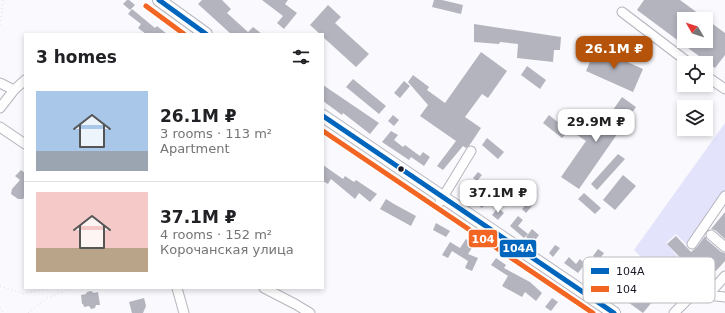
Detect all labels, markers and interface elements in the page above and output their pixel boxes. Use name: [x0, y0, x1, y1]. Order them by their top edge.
north arrow: [677, 12, 713, 48]
map controls: [677, 12, 713, 136]
pin: 26.1M ₽: [577, 36, 651, 70]
text: 26.1M ₽: [585, 41, 643, 56]
icon: filters: [290, 46, 312, 68]
text: 3 homes: [36, 47, 117, 67]
button: locate: [677, 56, 713, 92]
button: layers: [677, 100, 713, 136]
text: 26.1M ₽: [160, 106, 237, 126]
icon: home: [68, 107, 116, 155]
pin: 29.9M ₽: [559, 109, 633, 143]
text: 29.9M ₽: [567, 114, 625, 129]
text: 3 rooms · 113 m²: [160, 126, 272, 141]
text: Apartment: [160, 141, 230, 156]
unlabelled marker: [396, 164, 406, 174]
pin: 37.1M ₽: [461, 180, 535, 214]
text: 37.1M ₽: [469, 185, 527, 200]
text: 37.1M ₽: [160, 207, 237, 227]
icon: home: [68, 208, 116, 256]
text: 4 rooms · 152 m²: [160, 227, 272, 242]
line badge: 104: [468, 229, 498, 248]
text: 104: [472, 233, 495, 246]
line badge: 104А: [499, 239, 537, 258]
text: Корочанская улица: [160, 242, 294, 257]
text: 104А: [502, 242, 534, 255]
legend: [583, 257, 715, 303]
text: 104А: [616, 265, 645, 278]
text: 104: [616, 283, 637, 296]

